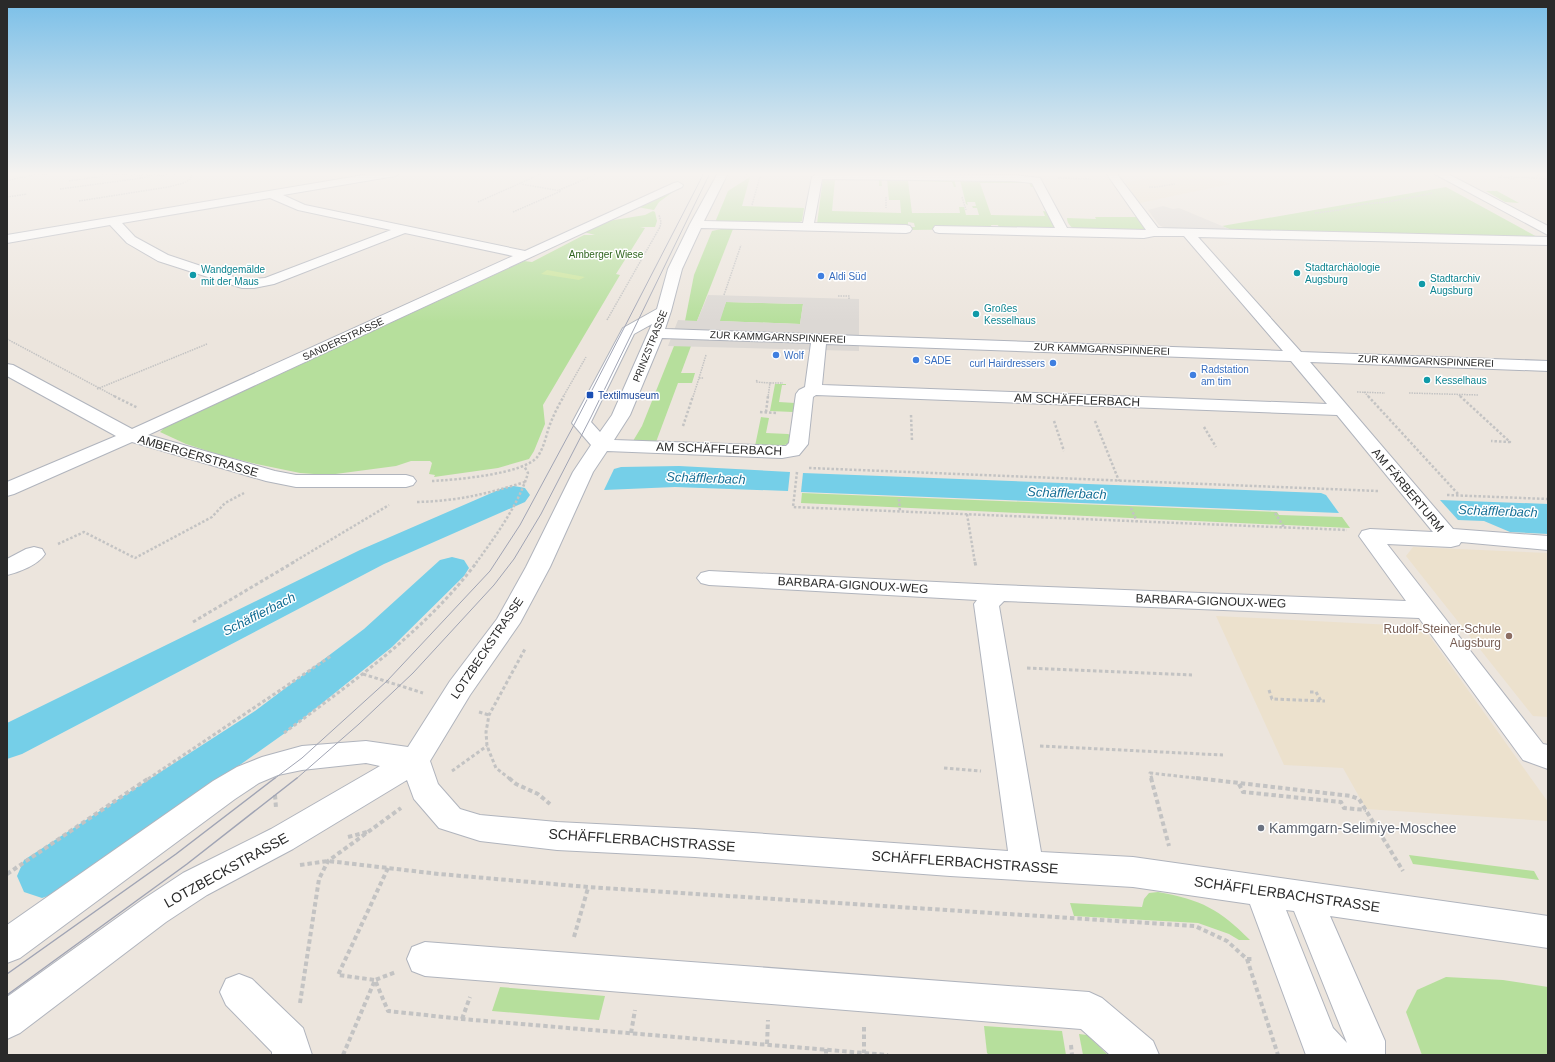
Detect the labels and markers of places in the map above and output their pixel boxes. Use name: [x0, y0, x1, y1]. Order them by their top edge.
place label: Stadtarchäologie Augsburg: [1305, 262, 1380, 285]
place label: Wandgemälde mit der Maus: [201, 264, 266, 287]
marker: Stadtarchäologie Augsburg: [1292, 268, 1302, 278]
marker: Wandgemälde mit der Maus: [188, 270, 198, 280]
marker: Aldi Süd: [816, 271, 826, 281]
place label: Aldi Süd: [829, 271, 866, 282]
place label: Stadtarchiv Augsburg: [1430, 273, 1480, 296]
marker: Stadtarchiv Augsburg: [1417, 279, 1427, 289]
place label: Großes Kesselhaus: [984, 303, 1036, 326]
marker: Großes Kesselhaus: [971, 309, 981, 319]
marker: Wolf: [771, 350, 781, 360]
place label: Wolf: [784, 350, 804, 361]
marker: SADE: [911, 355, 921, 365]
place label: SADE: [924, 355, 952, 366]
place label: curl Hairdressers: [969, 358, 1045, 369]
marker: curl Hairdressers: [1048, 358, 1058, 368]
place label: Radstation am tim: [1201, 364, 1249, 387]
marker: Radstation am tim: [1188, 370, 1198, 380]
marker: Kesselhaus: [1422, 375, 1432, 385]
place label: Kesselhaus: [1435, 375, 1487, 386]
marker: Textilmuseum: [585, 390, 595, 400]
place label: Textilmuseum: [598, 390, 659, 401]
place label: Rudolf-Steiner-Schule Augsburg: [1384, 622, 1501, 650]
marker: Rudolf-Steiner-Schule Augsburg: [1504, 631, 1514, 641]
place label: Kammgarn-Selimiye-Moschee: [1269, 820, 1457, 836]
marker: Kammgarn-Selimiye-Moschee: [1256, 823, 1266, 833]

